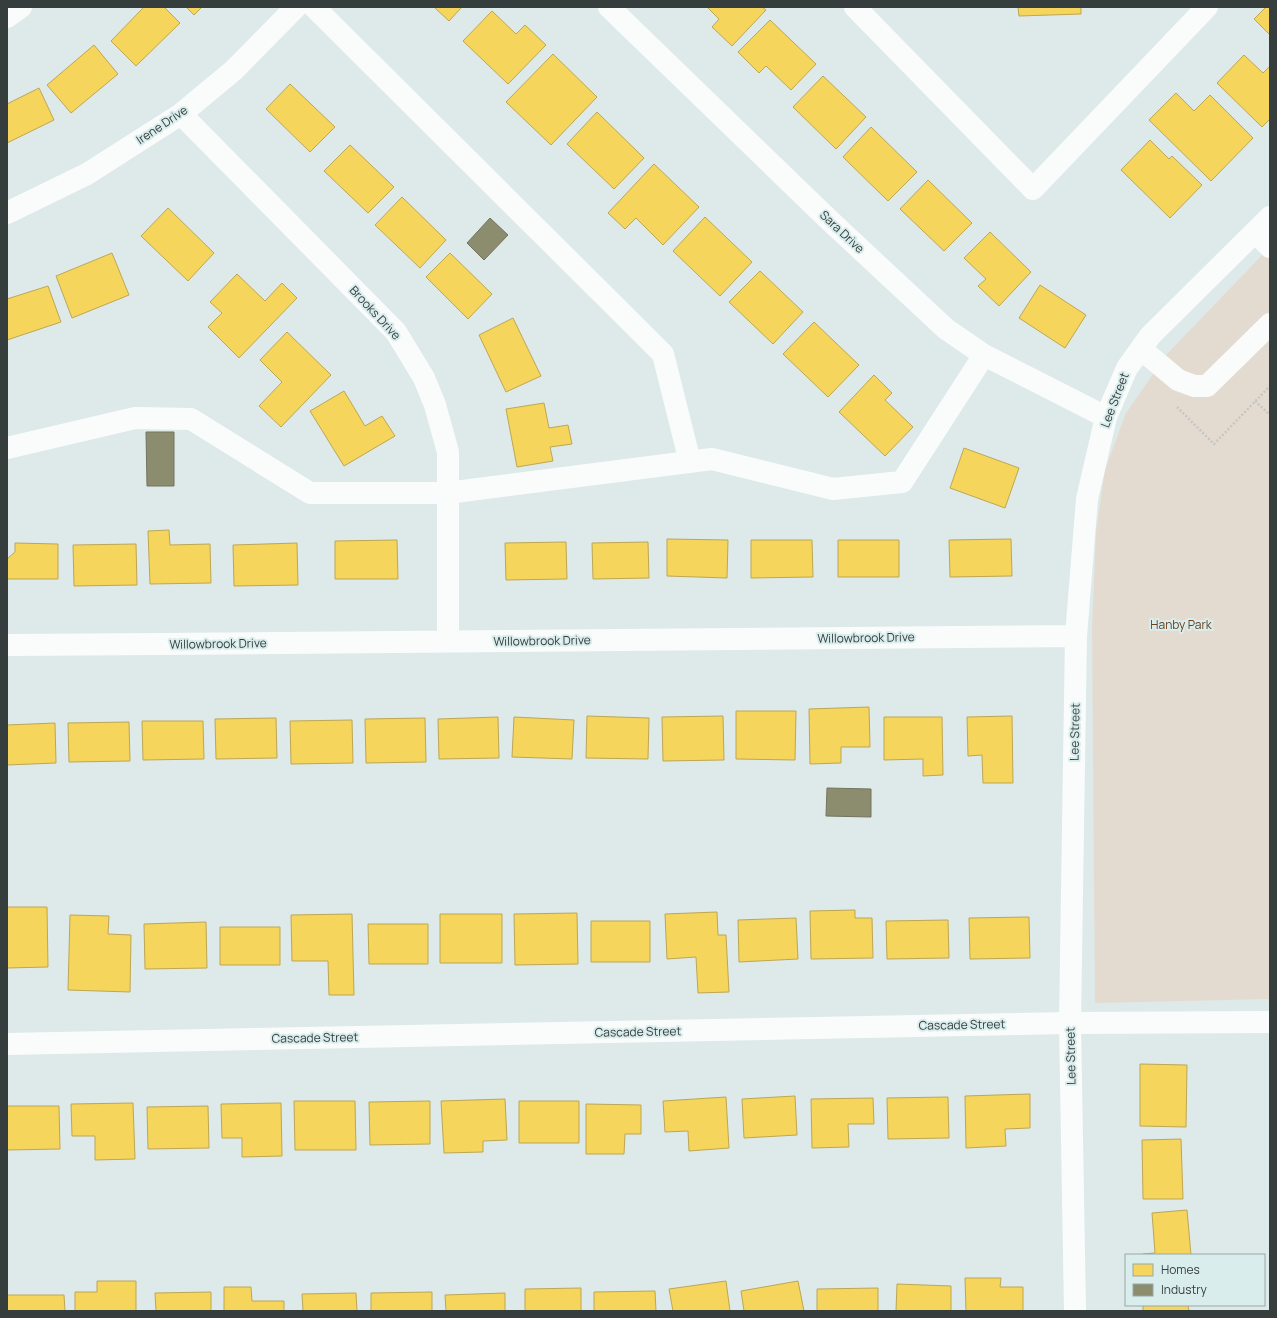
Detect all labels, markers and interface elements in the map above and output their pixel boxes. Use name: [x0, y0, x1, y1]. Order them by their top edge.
street label: Irene Drive: [133, 101, 191, 148]
street label: Sara Drive: [816, 207, 868, 257]
street label: Brooks Drive: [346, 282, 405, 343]
street label: Lee Street: [1096, 370, 1133, 430]
park label: Hanby Park: [1150, 616, 1213, 633]
street label: Willowbrook Drive: [817, 628, 915, 647]
street label: Willowbrook Drive: [493, 631, 591, 650]
street label: Willowbrook Drive: [169, 634, 267, 653]
street label: Lee Street: [1065, 703, 1084, 761]
street label: Cascade Street: [919, 1015, 1006, 1034]
street label: Cascade Street: [595, 1022, 682, 1041]
street label: Lee Street: [1061, 1027, 1080, 1085]
street label: Cascade Street: [272, 1028, 359, 1047]
legend: [1125, 1254, 1265, 1306]
text: Homes: [1161, 1261, 1200, 1278]
text: Industry: [1161, 1281, 1207, 1298]

